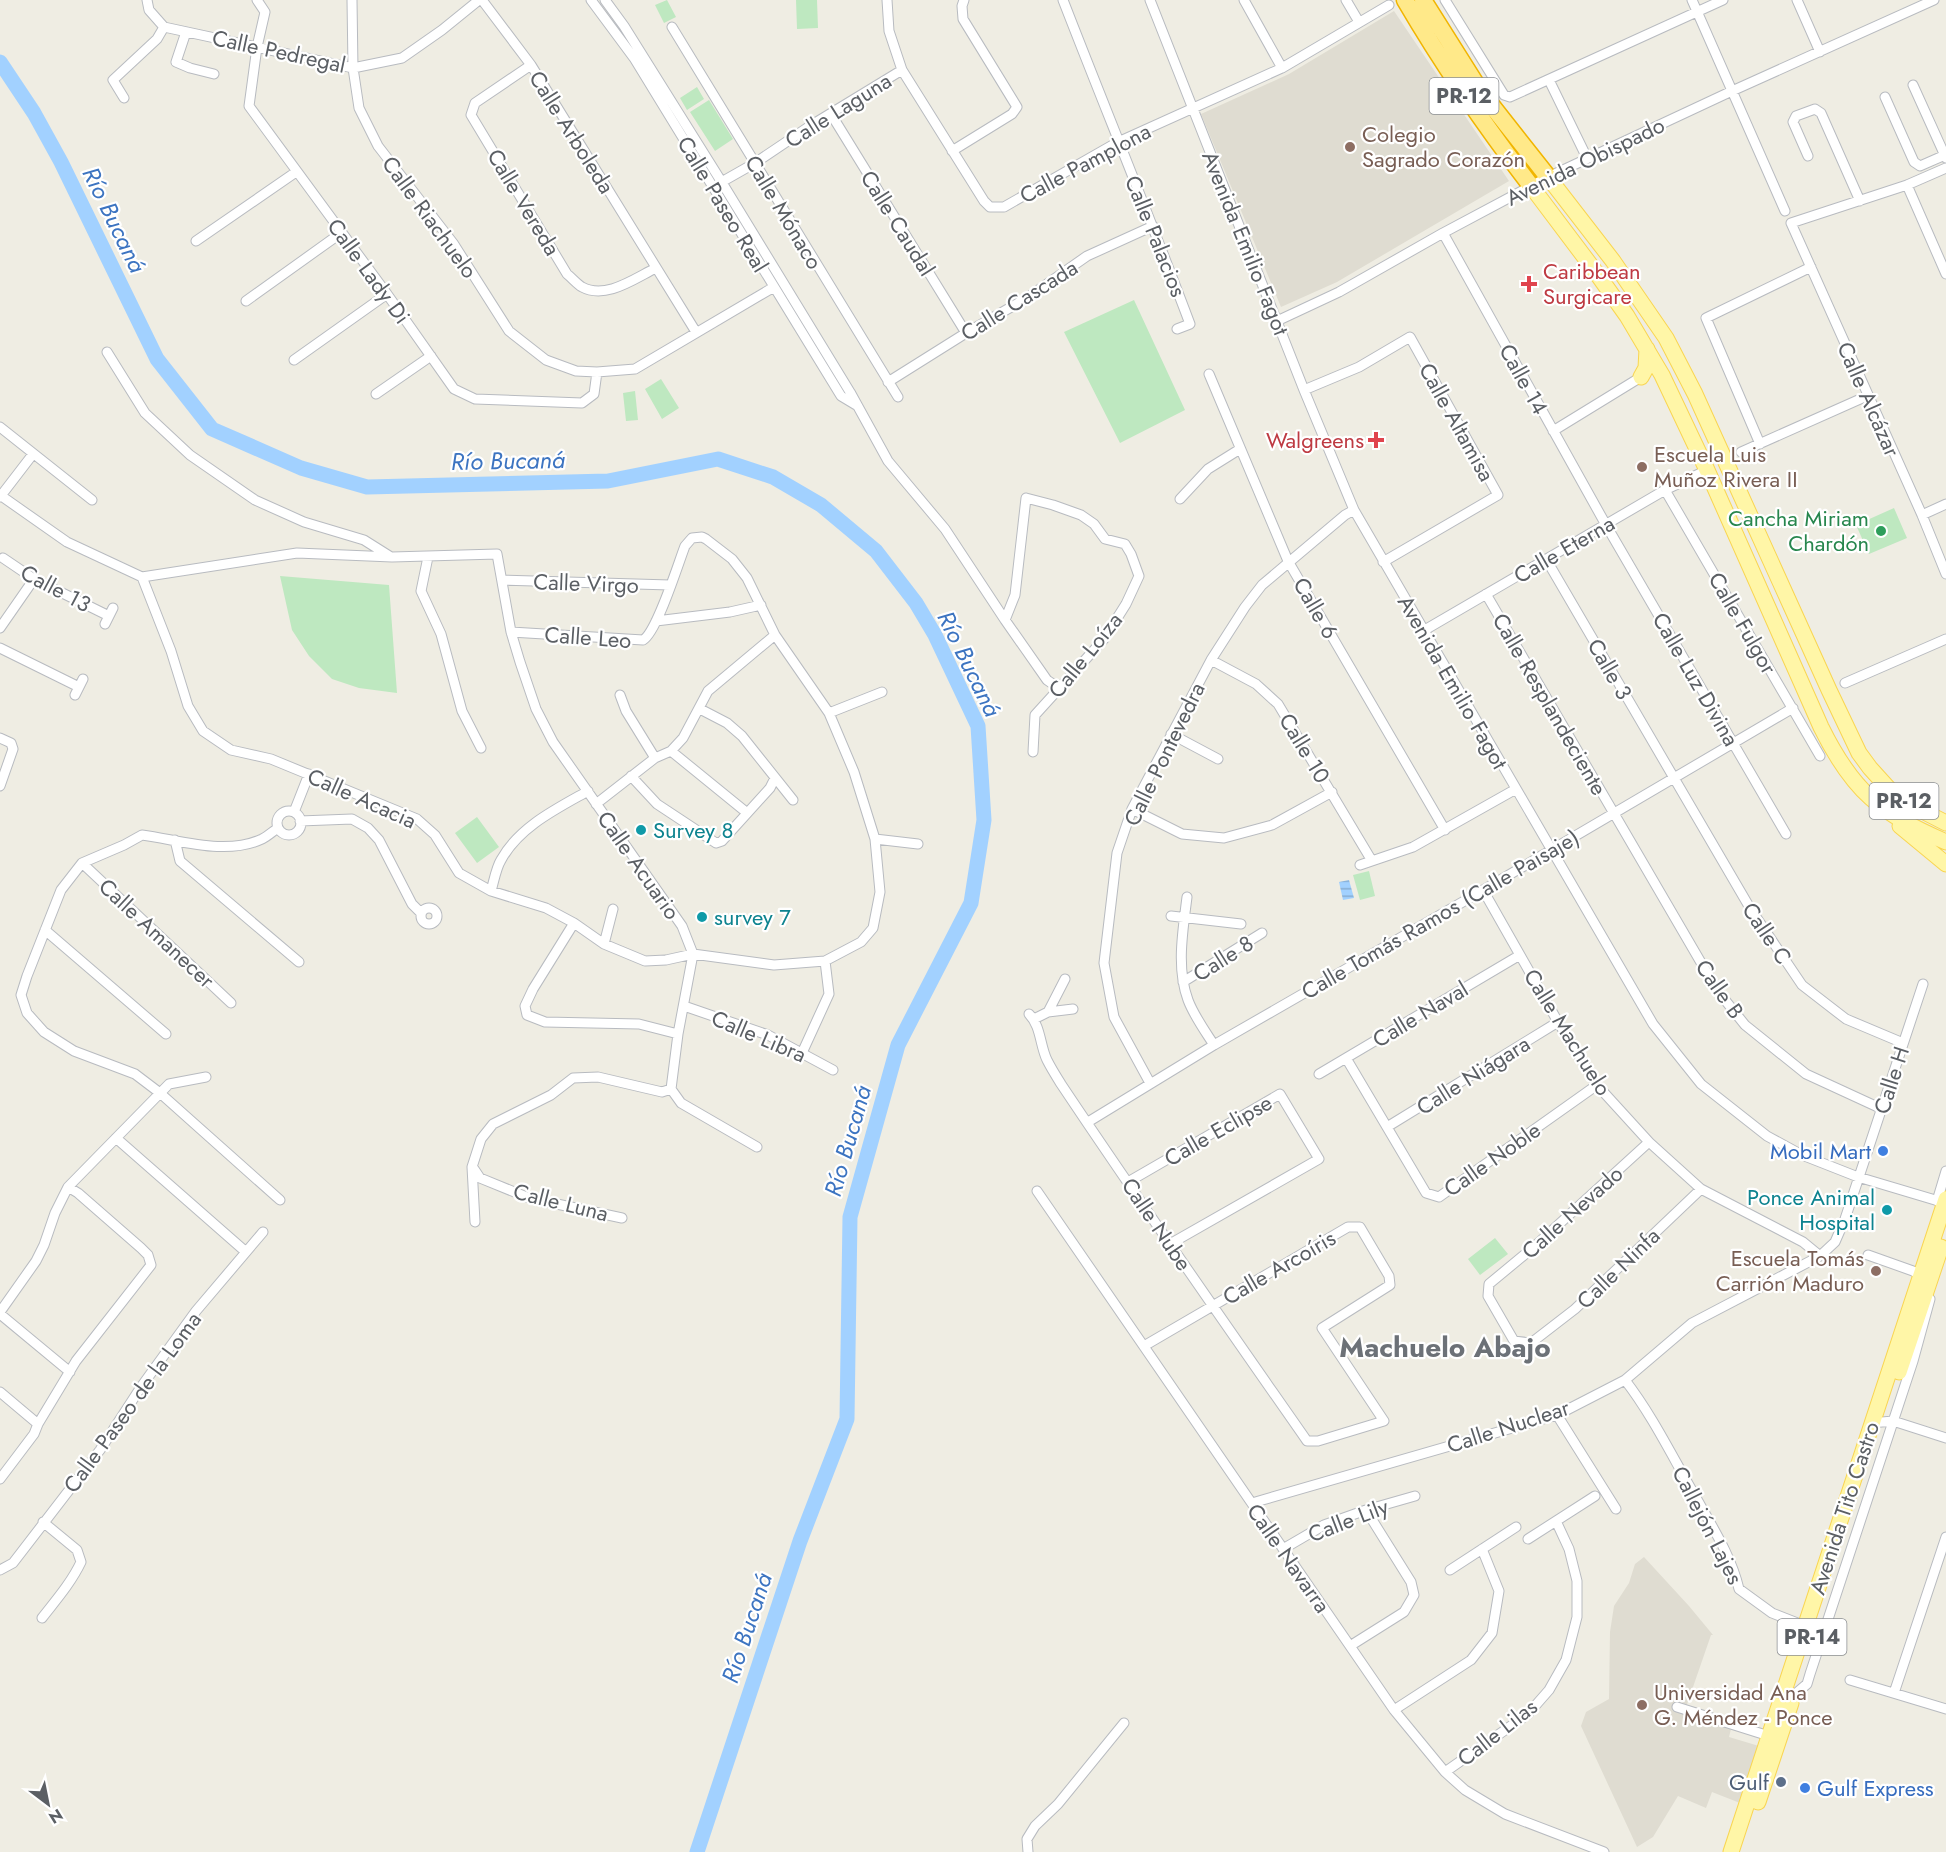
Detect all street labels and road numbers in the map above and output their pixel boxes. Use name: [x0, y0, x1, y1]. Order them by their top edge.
street label: Calle Pedregal: [209, 21, 349, 81]
street label: Calle Arboleda: [521, 64, 623, 200]
street label: Calle Laguna: [778, 65, 898, 155]
road number: PR-12: [1430, 78, 1498, 114]
street label: Avenida Obispado: [1500, 109, 1670, 213]
street label: Calle Pamplona: [1014, 115, 1156, 211]
street label: Calle Paseo Real: [670, 130, 776, 278]
street label: Calle Vereda: [480, 143, 568, 261]
street label: Avenida Emilio Fagot: [1194, 146, 1298, 341]
street label: Calle Riachuelo: [375, 149, 485, 285]
street label: Calle Mónaco: [737, 149, 831, 275]
street label: Calle Caudal: [853, 164, 943, 282]
street label: Calle Palacios: [1117, 170, 1195, 302]
street label: Calle Lady Di: [320, 212, 418, 330]
street label: Calle Cascada: [954, 251, 1084, 349]
street label: Calle Alcázar: [1829, 336, 1909, 462]
street label: Calle 14: [1491, 338, 1557, 420]
street label: Calle Altamisa: [1411, 357, 1503, 487]
street label: Calle Eterna: [1507, 507, 1621, 591]
street label: Calle 13: [15, 556, 97, 620]
street label: Calle Virgo: [533, 565, 639, 601]
street label: Calle Fulgor: [1701, 566, 1785, 680]
street label: Calle 6: [1286, 571, 1346, 645]
street label: Avenida Emilio Fagot: [1390, 589, 1516, 776]
street label: Calle Loíza: [1040, 605, 1130, 705]
street label: Calle Luz Divina: [1645, 606, 1747, 752]
street label: Calle Resplandeciente: [1485, 607, 1615, 801]
street label: Calle Leo: [544, 618, 632, 656]
street label: Calle 3: [1580, 633, 1640, 705]
street label: Calle Pontevedra: [1115, 677, 1213, 831]
street label: Calle 10: [1272, 707, 1338, 789]
street label: Calle Acacia: [302, 760, 422, 836]
road number: PR-12: [1870, 783, 1938, 819]
street label: Calle Acuario: [590, 804, 688, 926]
street label: Calle Tomás Ramos (Calle Paisaje): [1295, 821, 1585, 1007]
street label: Calle Amanecer: [92, 871, 222, 996]
street label: Calle C: [1735, 896, 1799, 970]
street label: Calle 8: [1187, 927, 1259, 989]
street label: Calle B: [1688, 953, 1752, 1025]
street label: Calle Machuelo: [1516, 962, 1620, 1102]
street label: Calle Naval: [1366, 973, 1474, 1055]
street label: Calle Libra: [707, 1002, 811, 1070]
street label: Calle Niágara: [1410, 1027, 1536, 1123]
street label: Calle H: [1865, 1042, 1917, 1118]
street label: Calle Eclipse: [1158, 1086, 1278, 1174]
street label: Calle Noble: [1437, 1114, 1547, 1204]
street label: Calle Nevado: [1514, 1158, 1630, 1266]
street label: Calle Nube: [1114, 1171, 1200, 1277]
street label: Calle Luna: [510, 1175, 612, 1229]
street label: Calle Ninfa: [1569, 1220, 1667, 1316]
street label: Calle Arcoíris: [1217, 1222, 1342, 1312]
street label: Calle Paseo de la Loma: [55, 1305, 209, 1499]
street label: Calle Nuclear: [1443, 1391, 1574, 1461]
street label: Avenida Tito Castro: [1801, 1417, 1887, 1599]
street label: Callejón Lajes: [1664, 1460, 1752, 1590]
street label: Calle Lily: [1303, 1490, 1393, 1550]
street label: Calle Navarra: [1239, 1497, 1339, 1619]
road number: PR-14: [1778, 1619, 1846, 1655]
street label: Calle Lilas: [1450, 1690, 1544, 1773]

